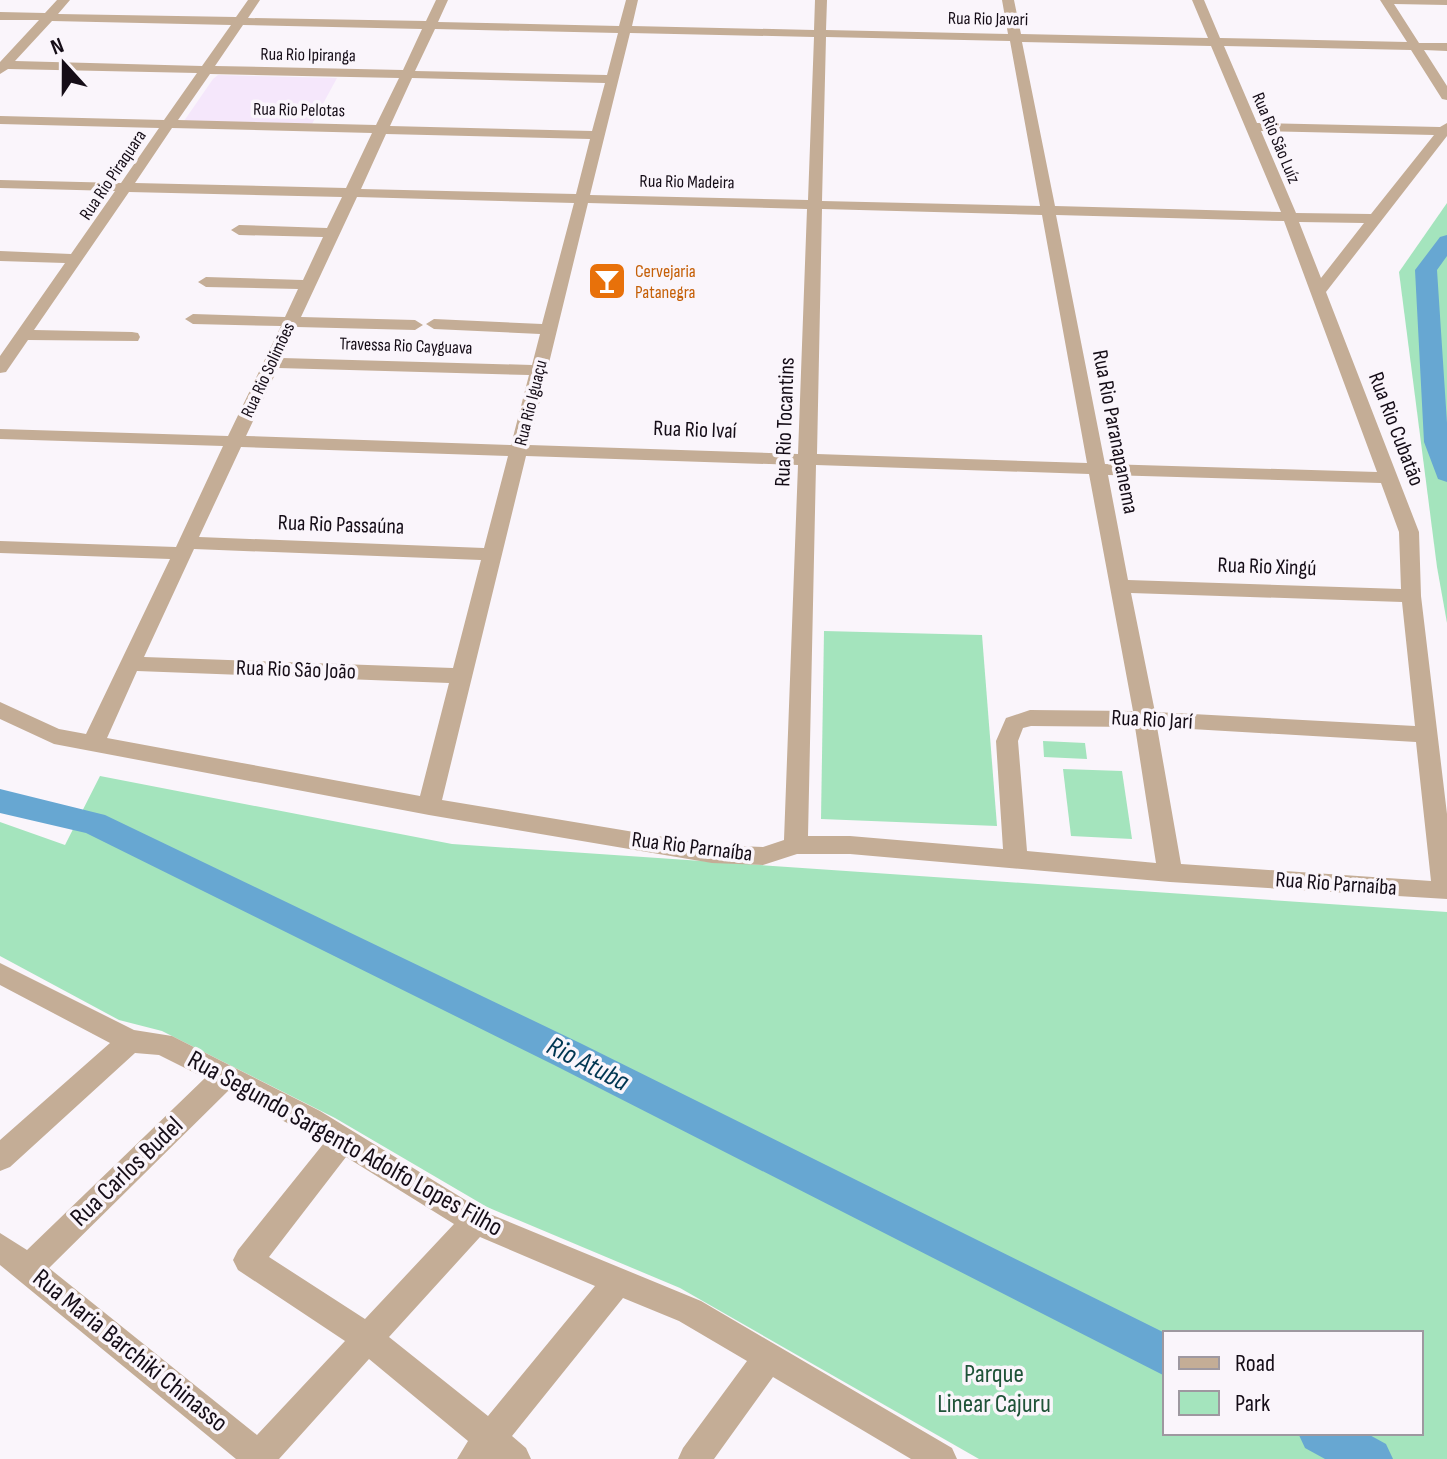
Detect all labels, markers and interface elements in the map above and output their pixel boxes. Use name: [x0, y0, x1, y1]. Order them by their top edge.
street label: Rua Rio Javari: [948, 8, 1028, 30]
north arrow: [24, 24, 104, 104]
text: N: [47, 32, 68, 61]
street label: Rua Rio Ipiranga: [260, 44, 356, 66]
street label: Rua Rio São Luíz: [1247, 89, 1305, 187]
street label: Rua Rio Pelotas: [253, 99, 345, 121]
street label: Rua Rio Piraquara: [75, 126, 151, 224]
street label: Rua Rio Madeira: [639, 171, 735, 193]
bar icon: Cervejaria Patanegra: [586, 260, 628, 302]
place label: Cervejaria Patanegra: [635, 261, 696, 303]
street label: Rua Rio Solimões: [237, 319, 299, 421]
street label: Travessa Rio Cayguava: [339, 333, 473, 359]
street label: Rua Rio Paranapanema: [1086, 348, 1144, 516]
street label: Rua Rio Tocantins: [769, 357, 801, 487]
street label: Rua Rio Iguaçu: [510, 358, 552, 448]
street label: Rua Rio Cubatão: [1362, 368, 1430, 490]
street label: Rua Rio Ivaí: [653, 415, 738, 445]
street label: Rua Rio Passaúna: [277, 509, 405, 541]
street label: Rua Rio Xingú: [1217, 552, 1317, 582]
street label: Rua Rio São João: [236, 654, 356, 686]
street label: Rua Rio Jarí: [1111, 704, 1194, 736]
street label: Rua Rio Parnaíba: [630, 826, 754, 868]
street label: Rua Rio Parnaíba: [1274, 866, 1398, 902]
water label: Rio Atuba: [541, 1029, 635, 1099]
street label: Rua Segundo Sargento Adolfo Lopes Filho: [182, 1044, 508, 1244]
street label: Rua Carlos Budel: [64, 1111, 190, 1233]
street label: Rua Maria Barchiki Chinasso: [26, 1263, 234, 1439]
legend: [1163, 1331, 1423, 1435]
text: Road: [1235, 1349, 1275, 1378]
park label: Parque Linear Cajuru: [937, 1359, 1051, 1420]
text: Park: [1235, 1389, 1270, 1418]

